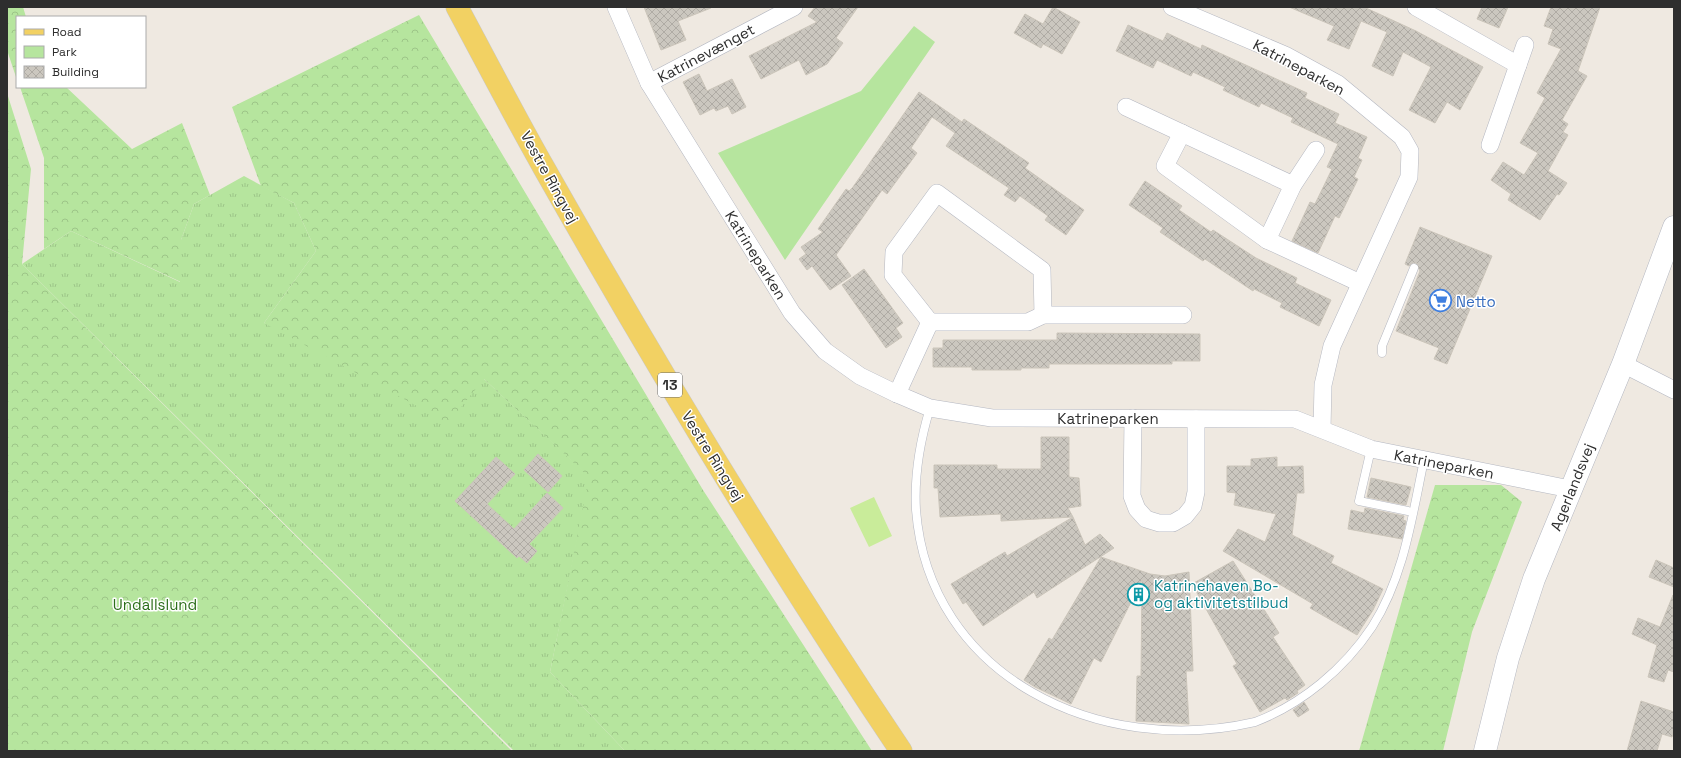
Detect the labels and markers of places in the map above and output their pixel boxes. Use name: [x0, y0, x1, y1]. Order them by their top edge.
supermarket icon: Netto: [1428, 288, 1454, 314]
place label: Netto: [1456, 292, 1496, 311]
place label: Katrinehaven Bo- og aktivitetstilbud: [1154, 576, 1288, 612]
building icon: Katrinehaven Bo- og aktivitetstilbud: [1126, 581, 1152, 607]

